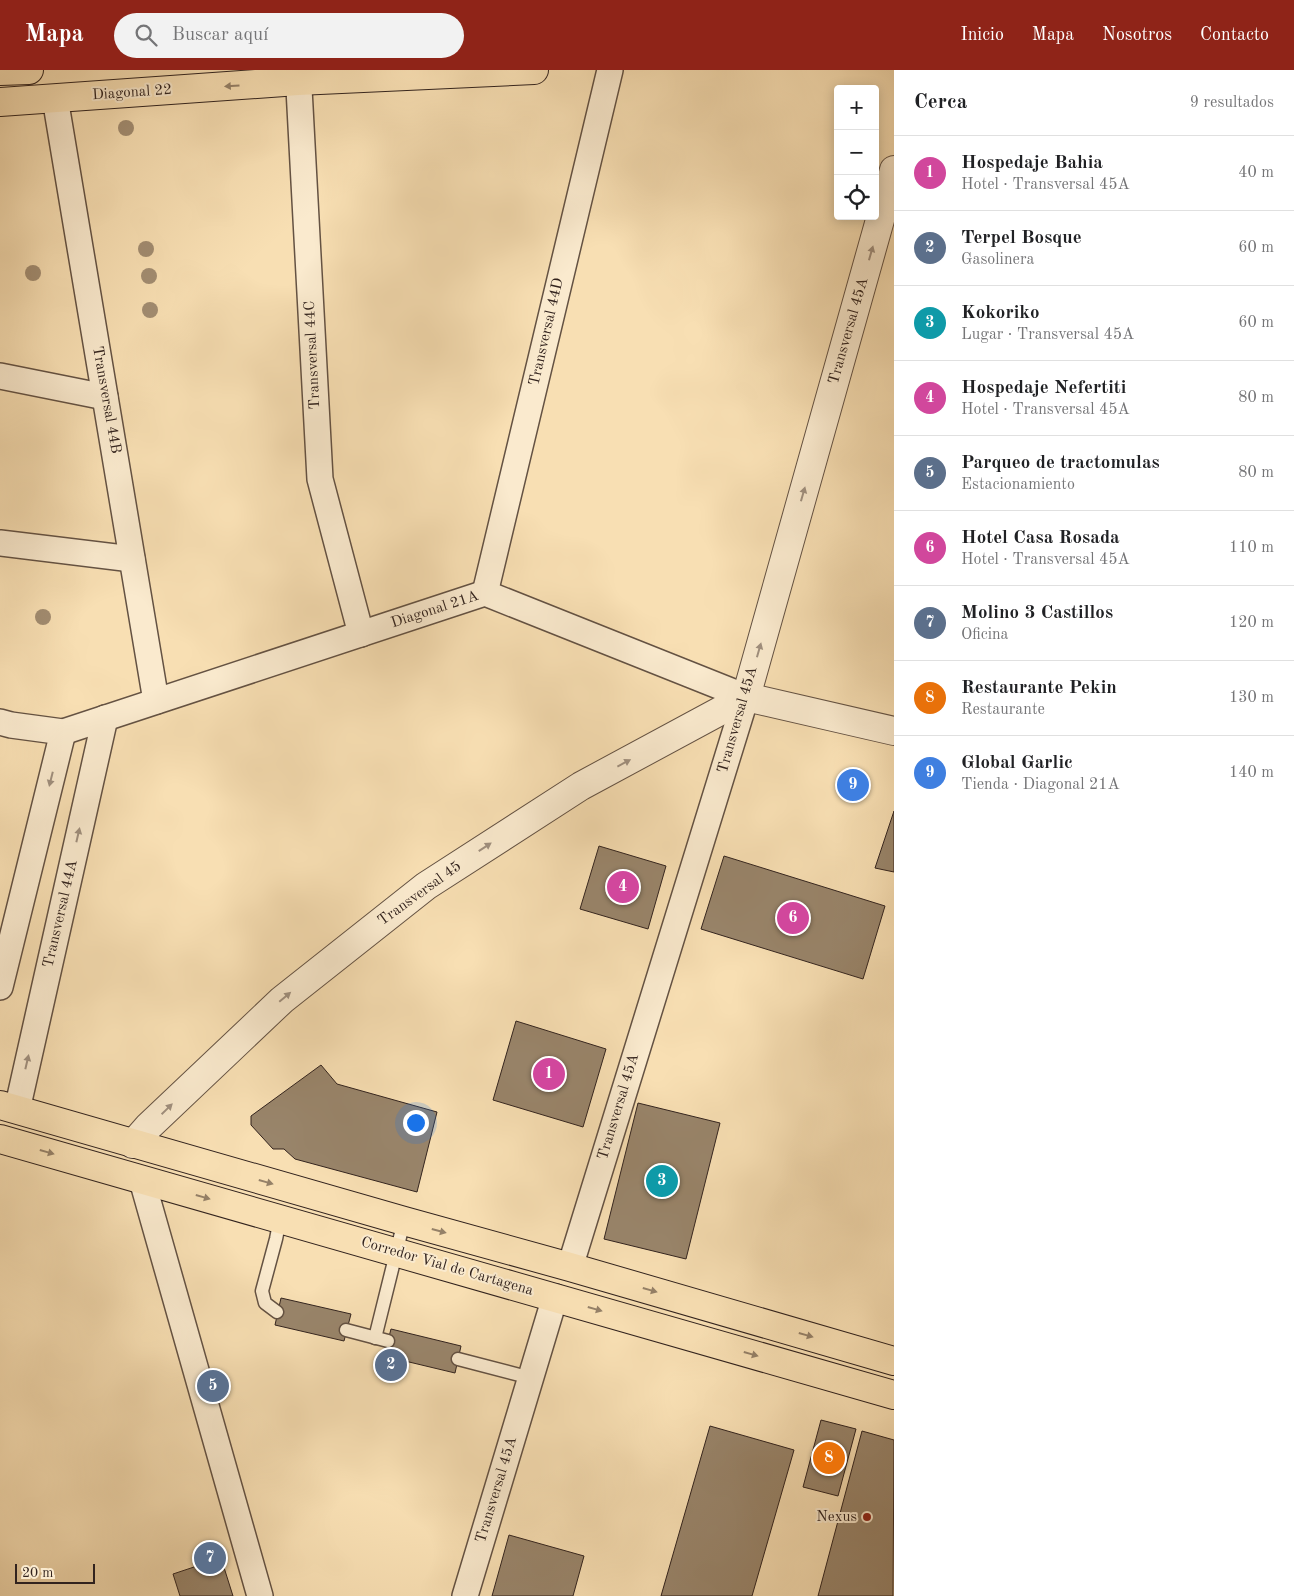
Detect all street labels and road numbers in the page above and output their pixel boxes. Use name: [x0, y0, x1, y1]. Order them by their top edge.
street label: Diagonal 22: [92, 83, 172, 103]
street label: Transversal 45A: [827, 275, 872, 386]
street label: Transversal 44D: [527, 277, 567, 387]
street label: Transversal 44C: [303, 300, 323, 410]
street label: Transversal 44B: [89, 345, 123, 455]
street label: Diagonal 21A: [389, 589, 481, 631]
street label: Transversal 45A: [716, 664, 761, 775]
street label: Transversal 44A: [41, 858, 81, 969]
street label: Transversal 45: [376, 859, 464, 929]
street label: Transversal 45A: [596, 1052, 642, 1162]
street label: Corredor Vial de Cartagena: [359, 1235, 535, 1299]
street label: Transversal 45A: [474, 1435, 520, 1545]

